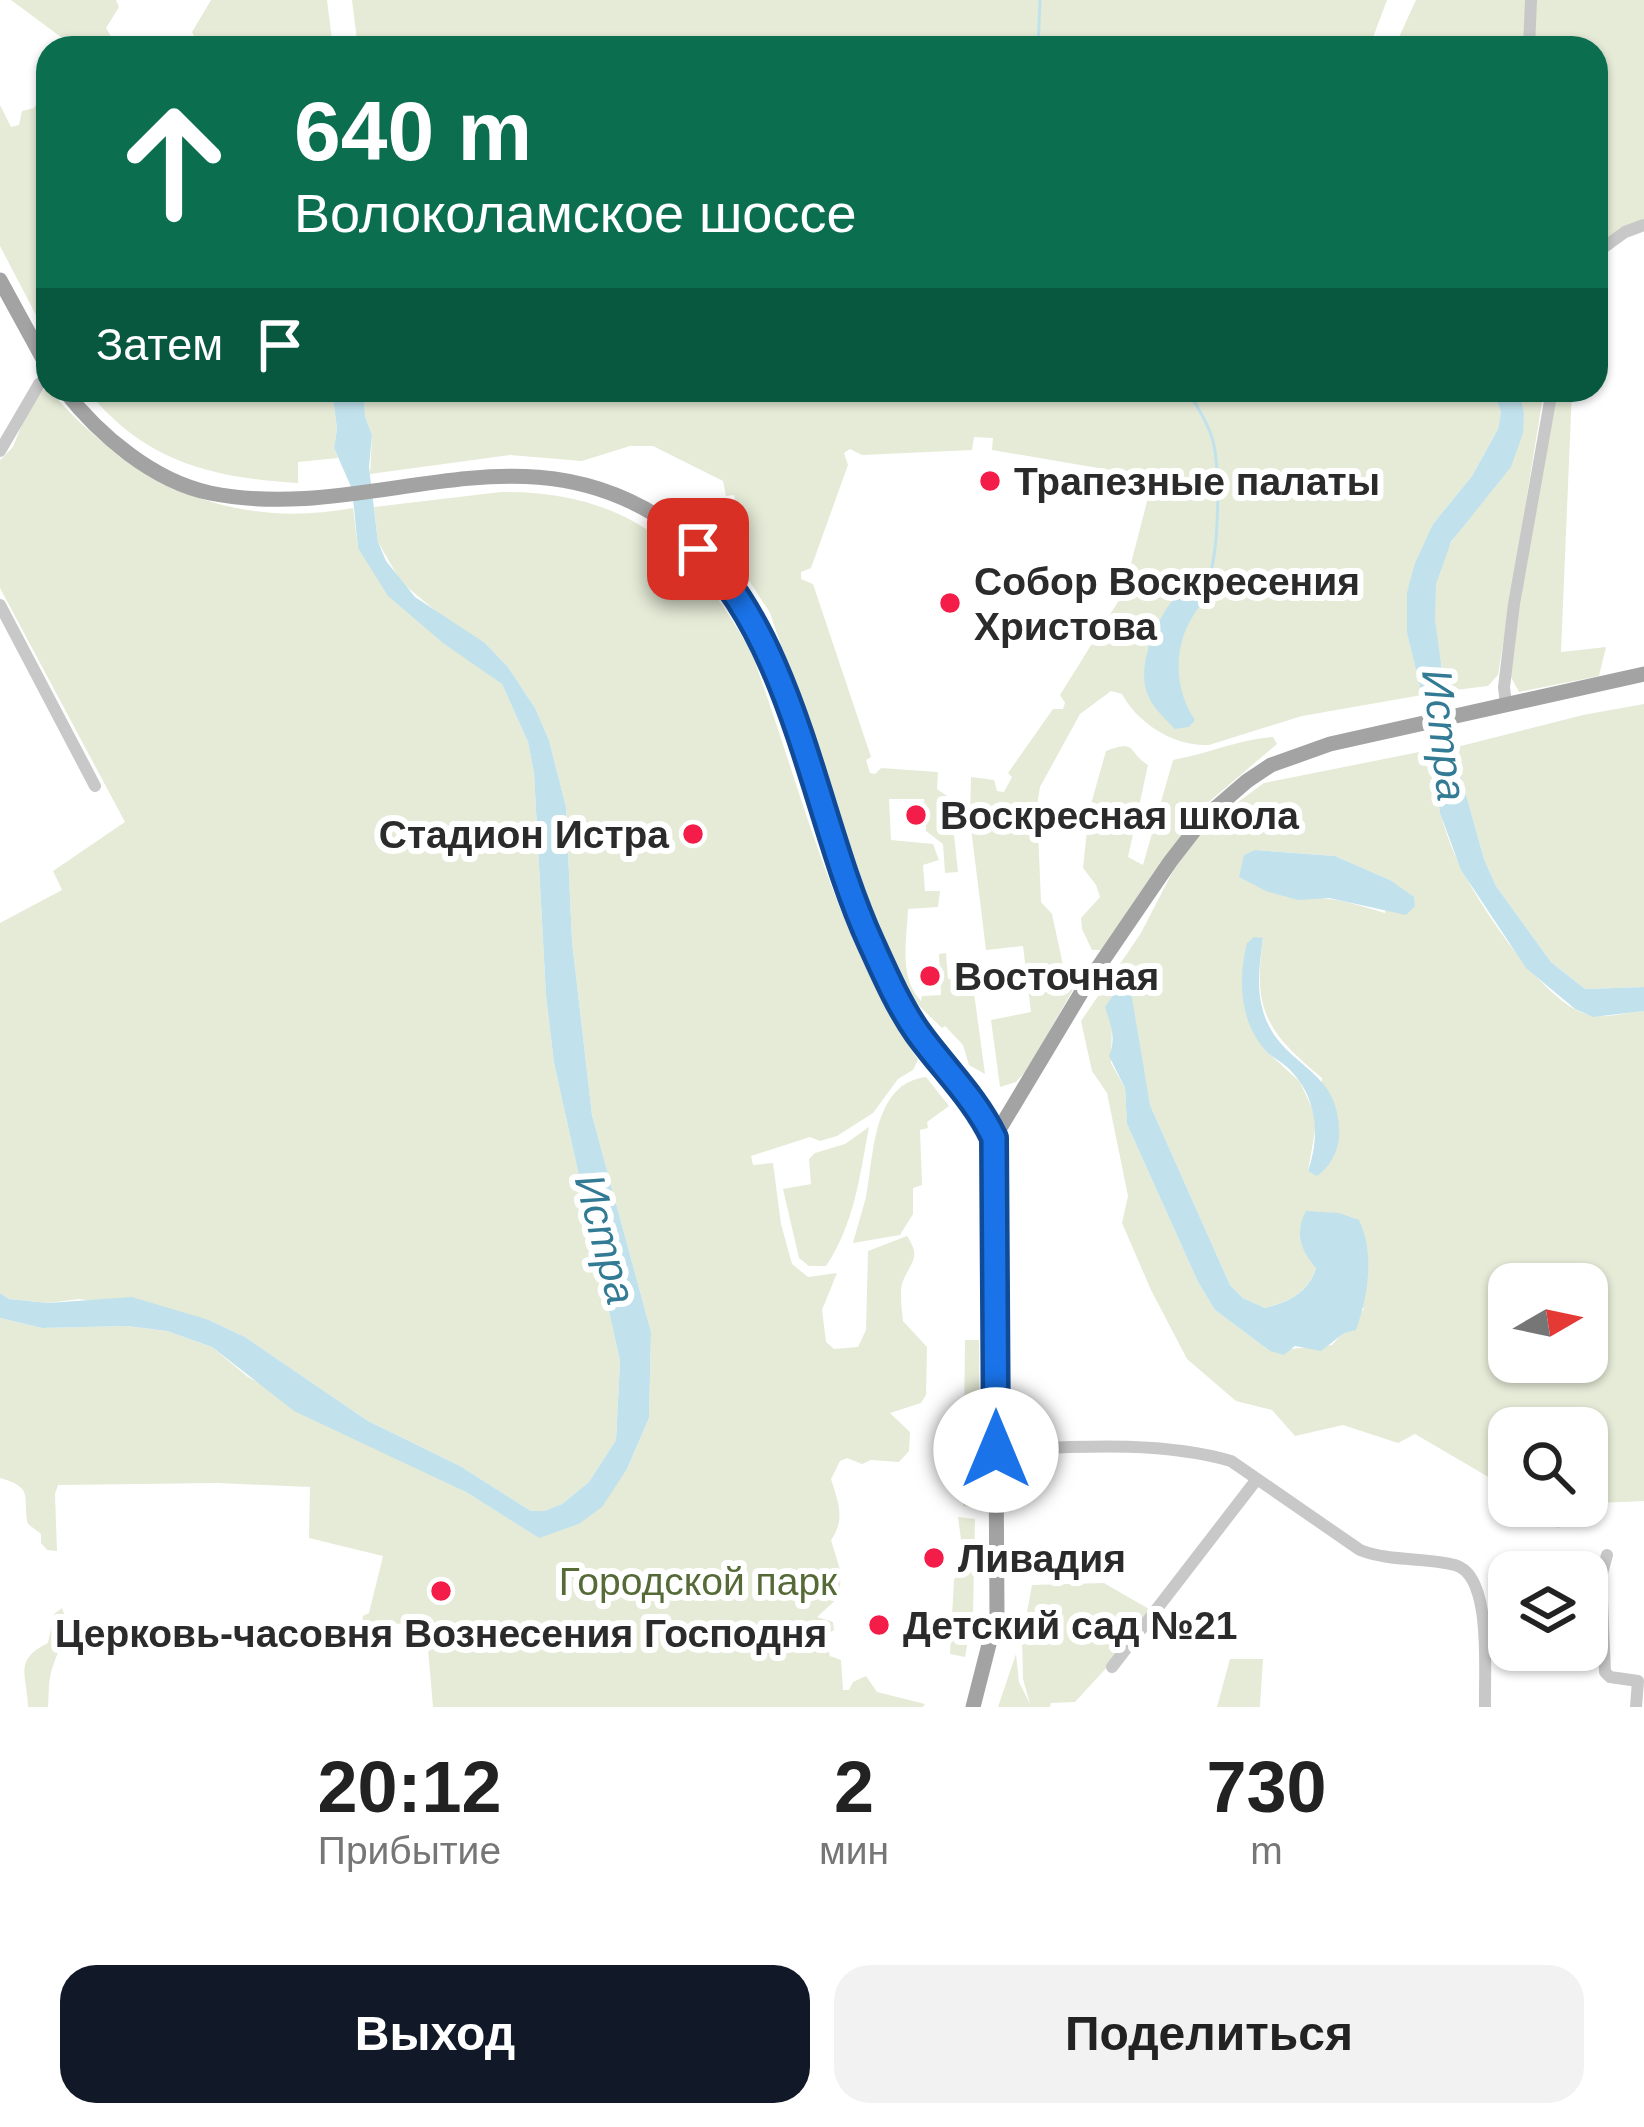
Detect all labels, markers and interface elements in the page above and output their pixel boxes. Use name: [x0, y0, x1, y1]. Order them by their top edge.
icon: ahead: [96, 84, 252, 240]
text: 640 m: [294, 84, 532, 178]
text: Волоколамское шоссе: [294, 183, 856, 243]
icon: arrive: [247, 312, 313, 378]
text: Затем: [96, 319, 223, 370]
place label: Трапезные палаты: [1014, 460, 1380, 503]
marker: Трапезные палаты: [977, 468, 1003, 494]
pin: [647, 498, 749, 600]
icon: arrive: [665, 516, 731, 582]
place label: Собор Воскресения Христова: [974, 560, 1360, 648]
marker: Собор Воскресения Христова: [937, 590, 963, 616]
water label: Истра: [1413, 667, 1476, 804]
place label: Воскресная школа: [940, 794, 1299, 837]
marker: Воскресная школа: [903, 802, 929, 828]
place label: Стадион Истра: [379, 813, 669, 856]
marker: Стадион Истра: [680, 821, 706, 847]
place label: Восточная: [954, 955, 1159, 998]
marker: Восточная: [917, 963, 943, 989]
water label: Истра: [566, 1169, 645, 1309]
north arrow: [1488, 1263, 1608, 1383]
map controls: [1488, 1263, 1608, 1671]
position arrow: [933, 1387, 1059, 1513]
button: search: [1488, 1407, 1608, 1527]
place label: Ливадия: [958, 1537, 1126, 1580]
marker: Ливадия: [921, 1545, 947, 1571]
button: layers: [1488, 1551, 1608, 1671]
park label: Городской парк: [559, 1560, 838, 1603]
marker: Церковь-часовня Вознесения Господня: [428, 1578, 454, 1604]
place label: Детский сад №21: [903, 1604, 1237, 1647]
place label: Церковь-часовня Вознесения Господня: [55, 1612, 827, 1655]
marker: Детский сад №21: [866, 1612, 892, 1638]
text: 20:12: [317, 1747, 502, 1827]
text: 2: [834, 1747, 874, 1827]
text: 730: [1206, 1747, 1327, 1827]
text: Прибытие: [318, 1829, 501, 1872]
text: мин: [819, 1829, 889, 1872]
text: m: [1250, 1829, 1283, 1872]
button: Выход: [60, 1965, 810, 2103]
button: Поделиться: [834, 1965, 1584, 2103]

